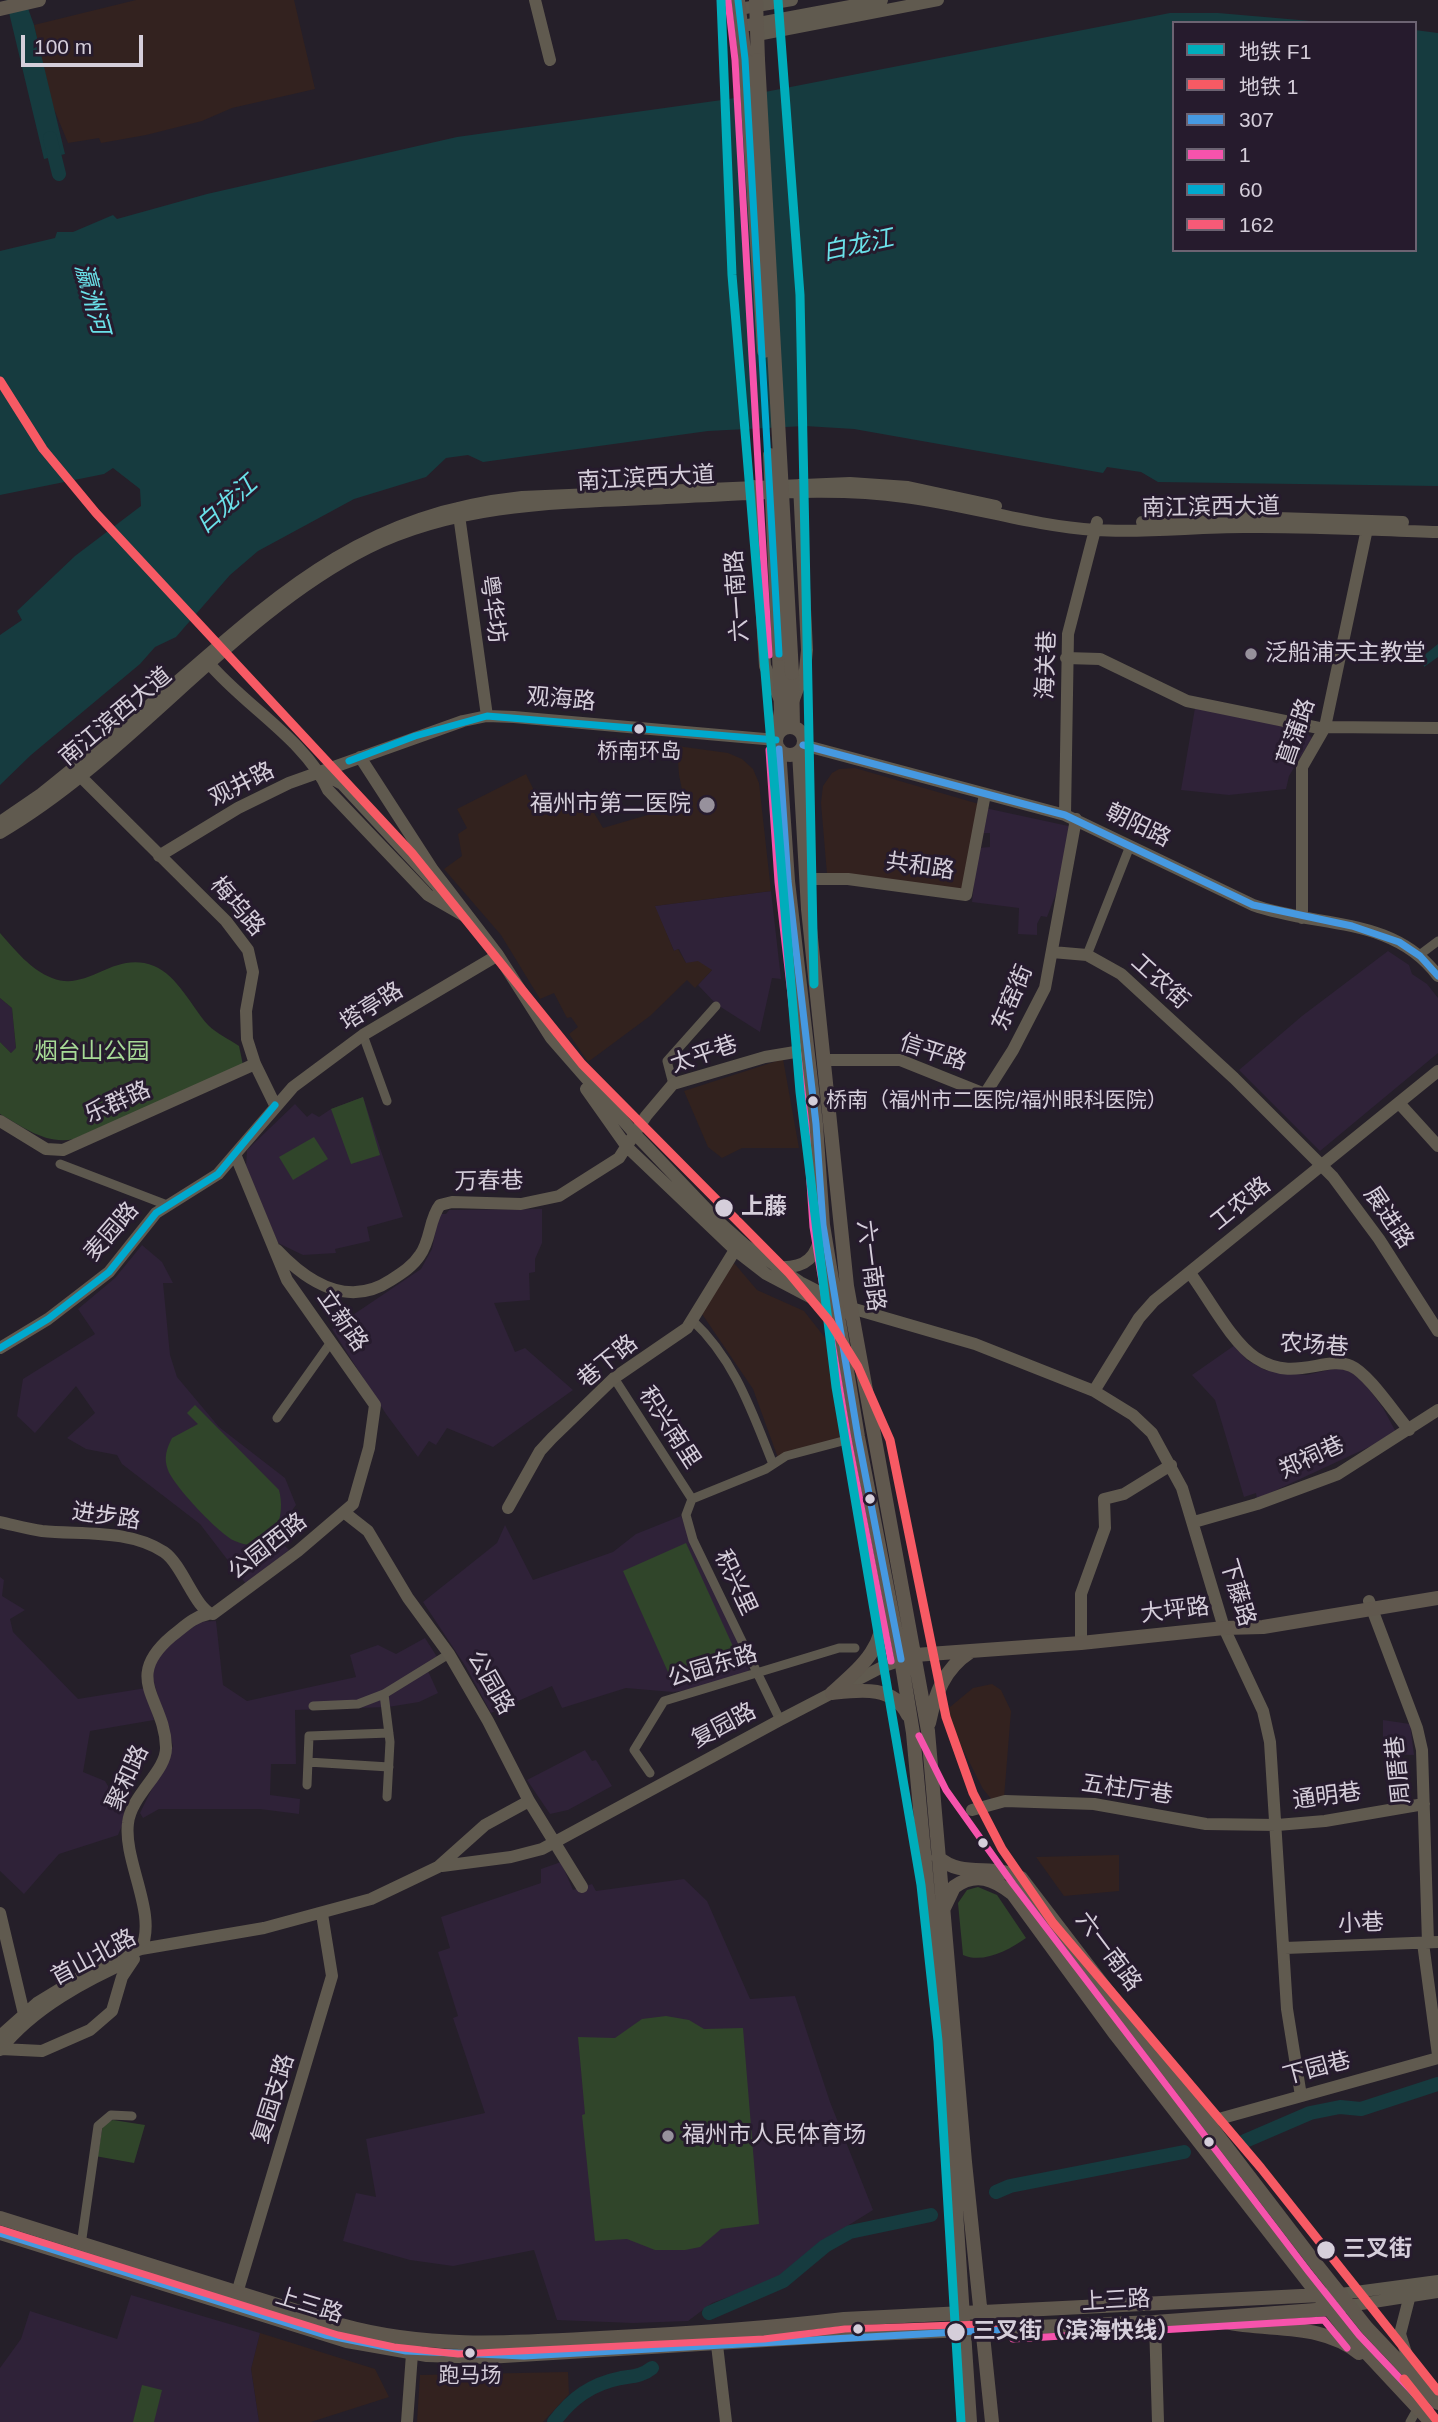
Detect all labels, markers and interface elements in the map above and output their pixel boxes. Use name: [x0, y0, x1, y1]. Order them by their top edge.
scale bar: [24, 21, 147, 65]
legend: [1172, 21, 1417, 252]
text: 100 m: [34, 35, 92, 58]
text: 地铁 F1: [1239, 40, 1311, 63]
text: 地铁 1: [1239, 75, 1299, 98]
text: 307: [1239, 108, 1274, 131]
text: 1: [1239, 143, 1251, 166]
text: 60: [1239, 178, 1262, 201]
text: 162: [1239, 213, 1274, 236]
water label: 白龙江: [820, 224, 896, 268]
water label: 瀛洲河: [68, 260, 114, 338]
street label: 南江滨西大道: [576, 462, 716, 496]
water label: 白龙江: [191, 470, 263, 540]
street label: 南江滨西大道: [1142, 493, 1280, 523]
street label: 六一南路: [721, 549, 755, 643]
street label: 粤华坊: [474, 573, 510, 645]
street label: 海关巷: [1032, 630, 1062, 700]
place label: 泛船浦天主教堂: [1265, 640, 1426, 668]
marker: 泛船浦天主教堂: [1243, 646, 1259, 662]
street label: 南江滨西大道: [54, 662, 178, 772]
street label: 观海路: [525, 683, 597, 717]
street label: 菖蒲路: [1273, 695, 1321, 769]
marker: 桥南环岛: [632, 722, 646, 736]
place label: 桥南环岛: [597, 739, 681, 765]
street label: 观井路: [205, 757, 279, 813]
place label: 福州市第二医院: [530, 791, 691, 819]
marker: 福州市第二医院: [697, 795, 717, 815]
street label: 朝阳路: [1101, 798, 1175, 854]
street label: 共和路: [884, 849, 956, 885]
street label: 梅坞路: [204, 872, 270, 942]
street label: 工农街: [1125, 949, 1195, 1015]
street label: 东窑街: [987, 961, 1039, 1035]
street label: 塔亭路: [335, 977, 409, 1037]
street label: 信平路: [896, 1029, 970, 1077]
street label: 太平巷: [667, 1031, 741, 1079]
park label: 烟台山公园: [35, 1039, 149, 1067]
street label: 乐群路: [81, 1076, 155, 1130]
place label: 桥南（福州市二医院/福州眼科医院）: [826, 1088, 1168, 1114]
marker: 桥南（福州市二医院/福州眼科医院）: [806, 1094, 820, 1108]
street label: 万春巷: [454, 1168, 524, 1196]
street label: 工农路: [1206, 1172, 1276, 1236]
street label: 展进路: [1357, 1182, 1419, 1254]
place label: 上藤: [741, 1194, 787, 1222]
street label: 麦园路: [79, 1197, 145, 1267]
marker: 上藤: [713, 1197, 735, 1219]
street label: 六一南路: [851, 1219, 889, 1313]
street label: 立新路: [311, 1285, 373, 1357]
street label: 巷下路: [573, 1330, 643, 1394]
street label: 农场巷: [1279, 1330, 1349, 1362]
street label: 积兴南里: [632, 1382, 706, 1474]
street label: 郑祠巷: [1275, 1431, 1349, 1485]
unlabelled marker: [863, 1492, 877, 1506]
street label: 进步路: [70, 1499, 142, 1535]
street label: 公园西路: [223, 1508, 313, 1586]
street label: 积兴里: [708, 1546, 762, 1620]
street label: 下藤路: [1214, 1556, 1260, 1630]
street label: 大坪路: [1139, 1593, 1211, 1629]
street label: 公园东路: [665, 1640, 761, 1694]
street label: 公园路: [461, 1646, 519, 1720]
street label: 复园路: [687, 1698, 761, 1754]
street label: 周厝巷: [1382, 1734, 1416, 1806]
street label: 聚和路: [101, 1741, 155, 1815]
street label: 五柱厅巷: [1080, 1770, 1174, 1810]
street label: 通明巷: [1291, 1779, 1363, 1815]
unlabelled marker: [976, 1836, 990, 1850]
street label: 六一南路: [1069, 1907, 1147, 1997]
street label: 小巷: [1338, 1909, 1384, 1939]
street label: 首山北路: [47, 1924, 141, 1992]
street label: 下园巷: [1280, 2047, 1354, 2091]
street label: 复园支路: [247, 2051, 301, 2147]
place label: 福州市人民体育场: [682, 2122, 866, 2150]
marker: 福州市人民体育场: [660, 2128, 676, 2144]
unlabelled marker: [1202, 2135, 1216, 2149]
place label: 三叉街: [1343, 2236, 1412, 2264]
marker: 三叉街: [1315, 2239, 1337, 2261]
street label: 上三路: [272, 2283, 346, 2329]
street label: 上三路: [1081, 2285, 1151, 2317]
place label: 三叉街（滨海快线）: [973, 2318, 1180, 2346]
marker: 三叉街（滨海快线）: [945, 2321, 967, 2343]
unlabelled marker: [851, 2322, 865, 2336]
marker: 跑马场: [463, 2346, 477, 2360]
place label: 跑马场: [439, 2363, 501, 2389]

